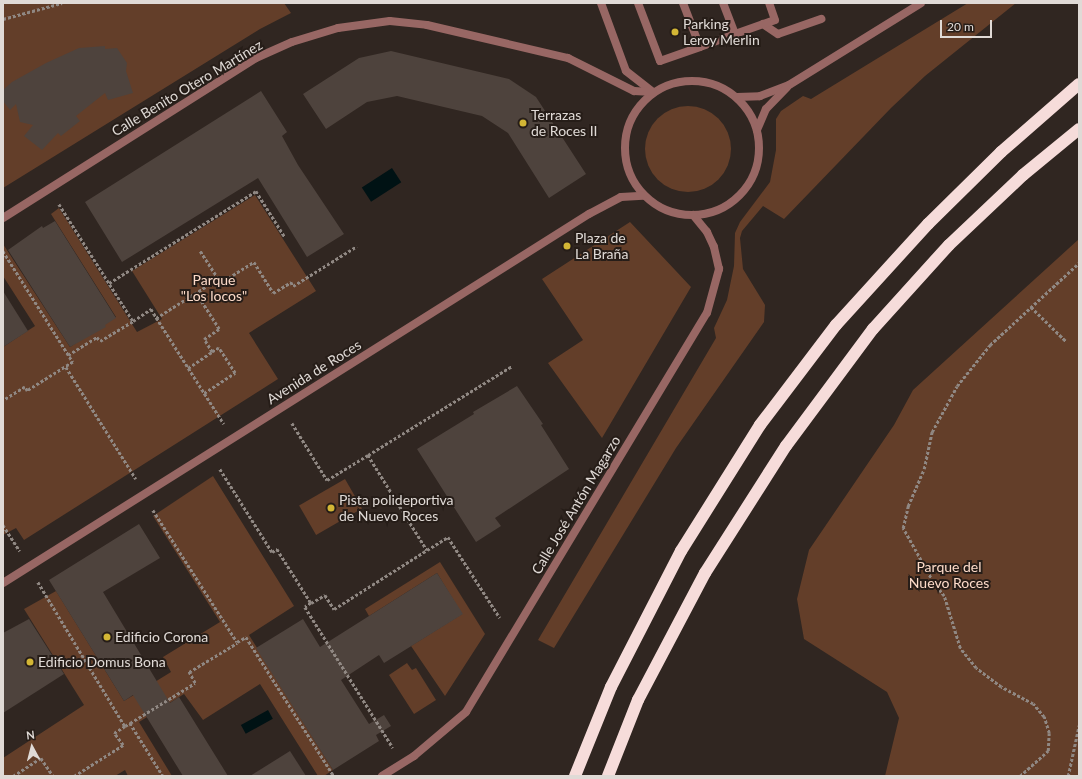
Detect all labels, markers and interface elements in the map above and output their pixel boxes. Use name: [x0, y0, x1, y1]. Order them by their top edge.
scale bar: [942, 12, 994, 38]
place label: Parking Leroy Merlin: [683, 16, 760, 48]
text: 20 m: [947, 19, 974, 34]
marker: Parking Leroy Merlin: [670, 27, 680, 37]
street label: Calle Benito Otero Martínez: [109, 36, 265, 140]
place label: Terrazas de Roces II: [531, 107, 598, 140]
marker: Terrazas de Roces II: [518, 118, 528, 128]
place label: Plaza de La Braña: [575, 230, 628, 262]
marker: Plaza de La Braña: [562, 241, 572, 251]
park label: Parque "Los locos": [181, 272, 247, 304]
street label: Avenida de Roces: [264, 336, 364, 408]
street label: Calle José Antón Magarzo: [528, 432, 624, 578]
place label: Pista polideportiva de Nuevo Roces: [339, 492, 454, 524]
marker: Pista polideportiva de Nuevo Roces: [326, 503, 336, 513]
park label: Parque del Nuevo Roces: [909, 559, 989, 592]
place label: Edificio Corona: [115, 629, 208, 645]
marker: Edificio Corona: [102, 632, 112, 642]
place label: Edificio Domus Bona: [38, 654, 166, 670]
marker: Edificio Domus Bona: [25, 657, 35, 667]
north arrow: [12, 727, 52, 767]
text: N: [25, 728, 35, 742]

